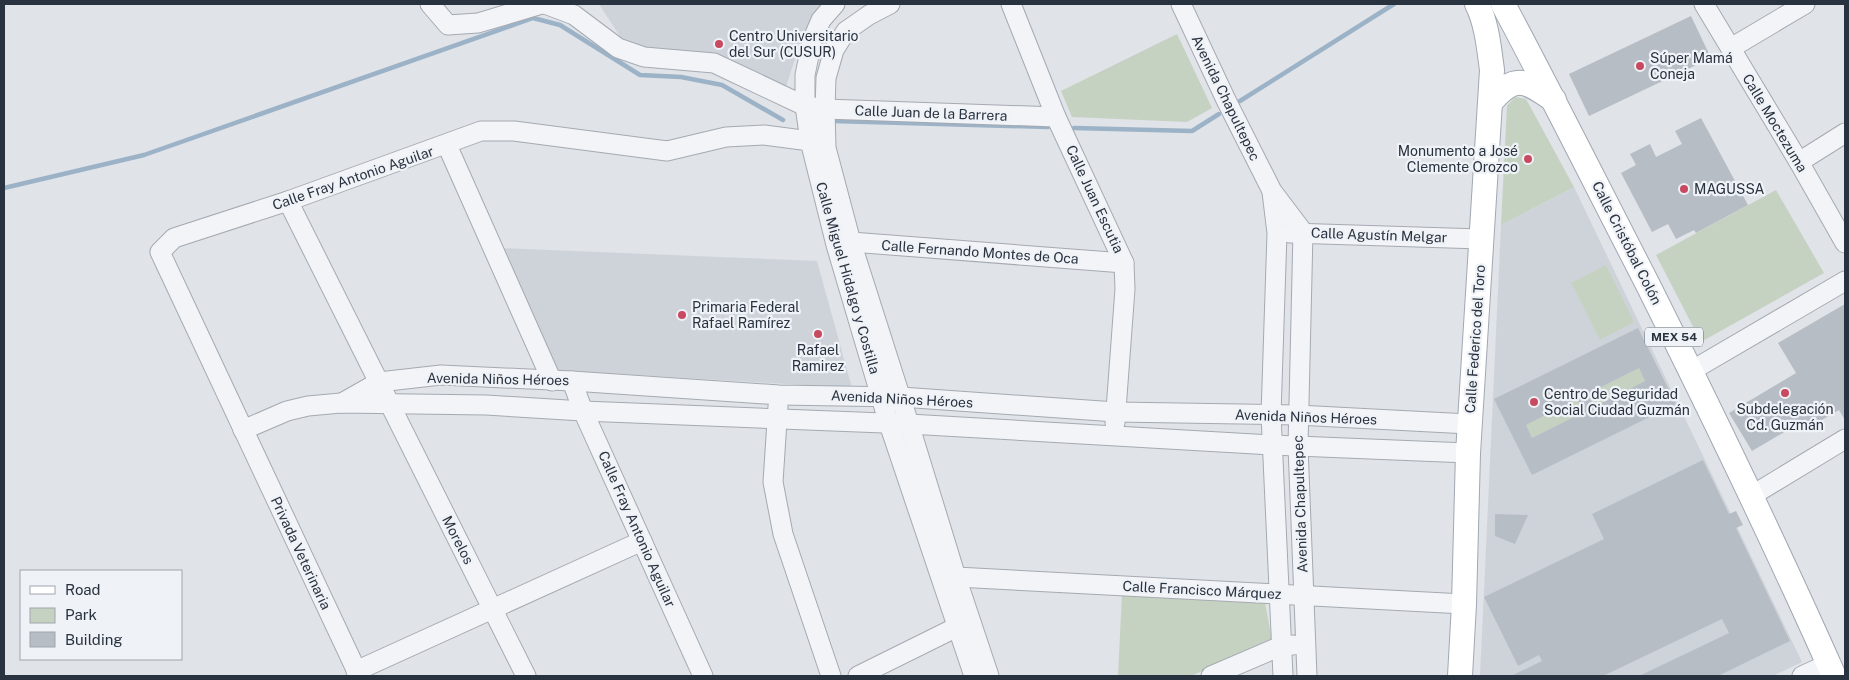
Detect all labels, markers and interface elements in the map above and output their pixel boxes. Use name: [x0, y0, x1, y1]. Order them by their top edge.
place label: Centro Universitario del Sur (CUSUR): [729, 28, 859, 60]
street label: Avenida Chapultepec: [1189, 33, 1263, 163]
marker: Centro Universitario del Sur (CUSUR): [713, 38, 725, 50]
place label: Súper Mamá Coneja: [1650, 50, 1733, 82]
marker: Súper Mamá Coneja: [1634, 60, 1646, 72]
street label: Calle Moctezuma: [1739, 71, 1811, 175]
street label: Calle Juan de la Barrera: [854, 102, 1008, 124]
street label: Calle Juan Escutia: [1063, 142, 1127, 256]
street label: Calle Fray Antonio Aguilar: [270, 143, 436, 213]
place label: Monumento a José Clemente Orozco: [1398, 143, 1518, 175]
marker: Monumento a José Clemente Orozco: [1522, 153, 1534, 165]
street label: Calle Cristóbal Colón: [1589, 179, 1665, 307]
street label: Calle Miguel Hidalgo y Costilla: [813, 180, 883, 376]
place label: MAGUSSA: [1694, 181, 1765, 197]
marker: MAGUSSA: [1678, 183, 1690, 195]
street label: Calle Agustín Melgar: [1311, 225, 1447, 245]
street label: Calle Fernando Montes de Oca: [881, 237, 1079, 267]
street label: Calle Federico del Toro: [1462, 264, 1488, 414]
place label: Primaria Federal Rafael Ramírez: [692, 299, 799, 331]
marker: Primaria Federal Rafael Ramírez: [676, 309, 688, 321]
marker: Rafael Ramirez: [812, 328, 824, 340]
road number: MEX 54: [1645, 328, 1703, 347]
place label: Rafael Ramirez: [792, 342, 845, 374]
street label: Avenida Niños Héroes: [427, 370, 569, 388]
place label: Centro de Seguridad Social Ciudad Guzmán: [1544, 386, 1690, 418]
street label: Avenida Niños Héroes: [831, 387, 973, 411]
marker: Subdelegación Cd. Guzmán: [1779, 387, 1791, 399]
marker: Centro de Seguridad Social Ciudad Guzmán: [1528, 396, 1540, 408]
place label: Subdelegación Cd. Guzmán: [1736, 401, 1834, 433]
street label: Avenida Niños Héroes: [1235, 407, 1377, 427]
street label: Avenida Chapultepec: [1290, 435, 1310, 573]
street label: Calle Fray Antonio Aguilar: [595, 448, 679, 610]
street label: Privada Veterinaria: [268, 494, 334, 612]
street label: Morelos: [439, 513, 477, 567]
legend: [20, 570, 182, 660]
street label: Calle Francisco Márquez: [1122, 578, 1282, 602]
text: Road: [65, 581, 101, 598]
text: Park: [65, 606, 97, 623]
text: Building: [65, 631, 123, 648]

